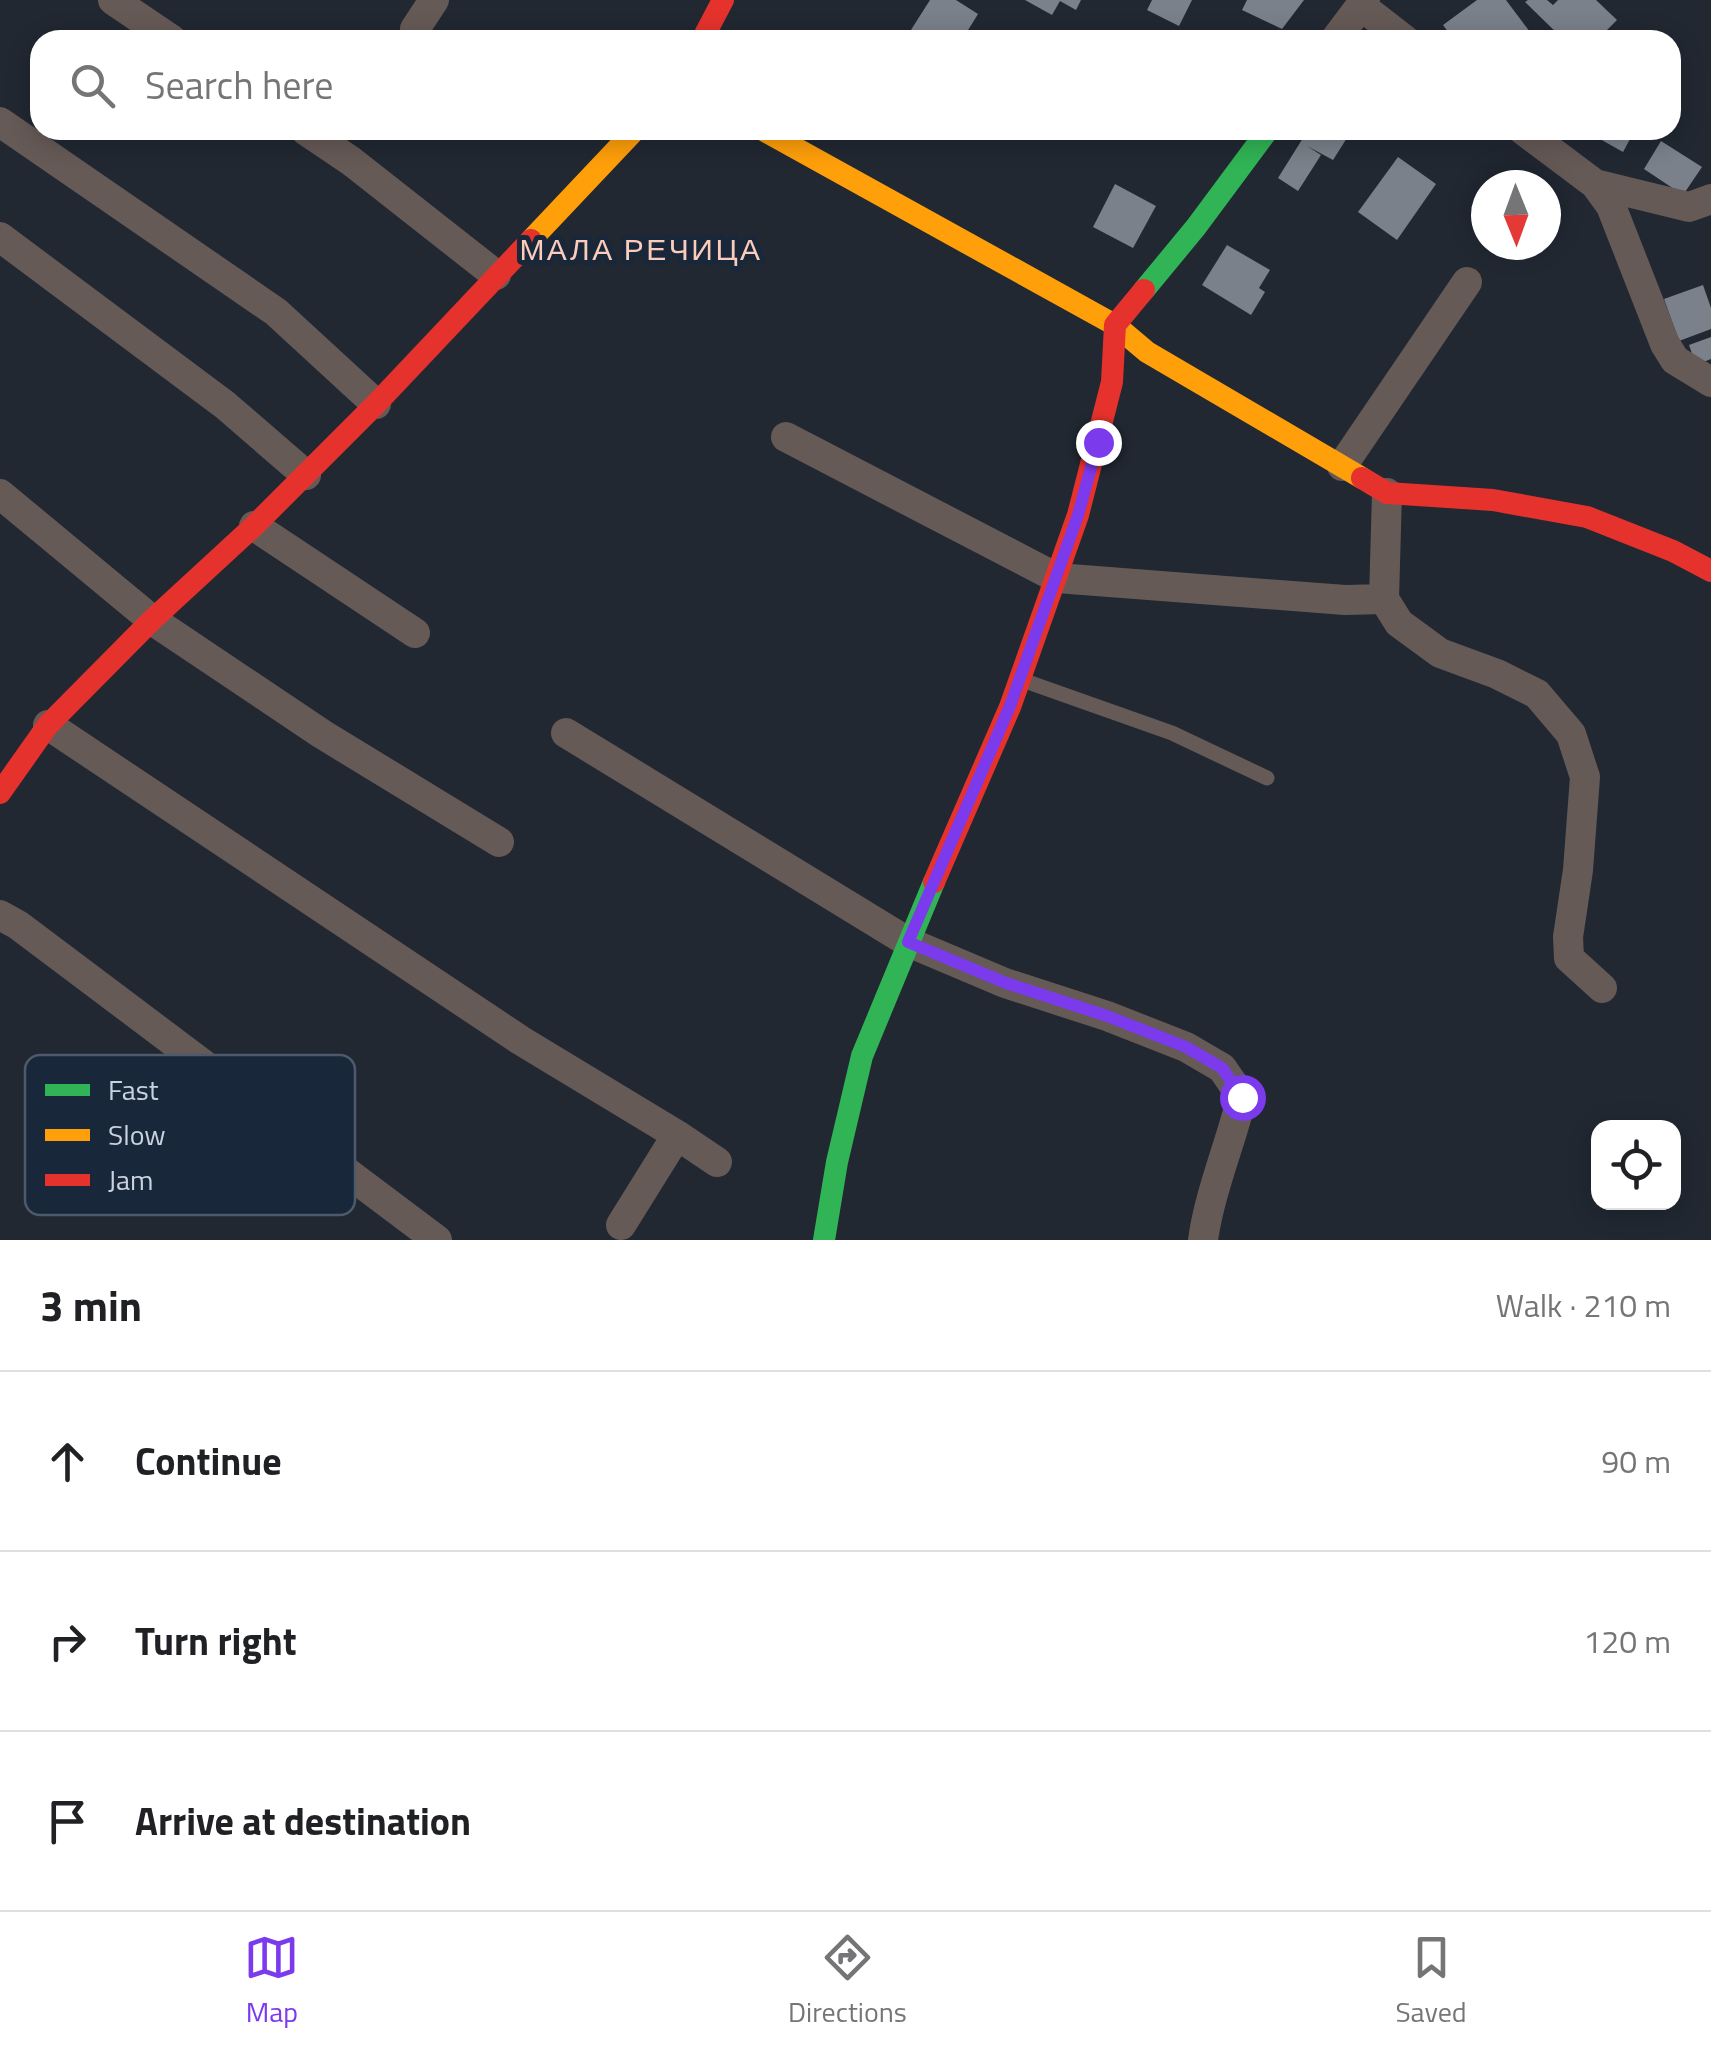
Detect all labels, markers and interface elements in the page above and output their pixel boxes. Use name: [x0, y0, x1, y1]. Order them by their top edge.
search box: [30, 30, 1681, 140]
text: Search here: [145, 56, 333, 114]
icon: search: [65, 58, 120, 113]
north arrow: [1471, 170, 1561, 260]
district label: МАЛА РЕЧИЦА: [519, 226, 763, 272]
route end: [1076, 420, 1122, 466]
legend: [25, 1055, 355, 1215]
text: Fast: [108, 1068, 159, 1111]
route start: [1220, 1075, 1266, 1121]
text: Slow: [108, 1113, 166, 1156]
map controls: [1591, 1120, 1681, 1210]
button: locate: [1591, 1120, 1681, 1210]
text: Jam: [108, 1158, 154, 1201]
text: 3 min: [40, 1273, 142, 1337]
text: Walk · 210 m: [1496, 1281, 1671, 1329]
text: Continue: [135, 1432, 282, 1490]
icon: ahead: [40, 1434, 95, 1489]
text: 90 m: [1601, 1437, 1671, 1485]
text: Turn right: [135, 1612, 297, 1670]
icon: right: [40, 1614, 95, 1669]
text: 120 m: [1583, 1617, 1671, 1665]
text: Arrive at destination: [135, 1792, 471, 1850]
icon: arrive: [40, 1794, 95, 1849]
tab: Map: [244, 1930, 299, 2033]
tab: Directions: [788, 1930, 907, 2033]
tab: Saved: [1395, 1930, 1467, 2033]

